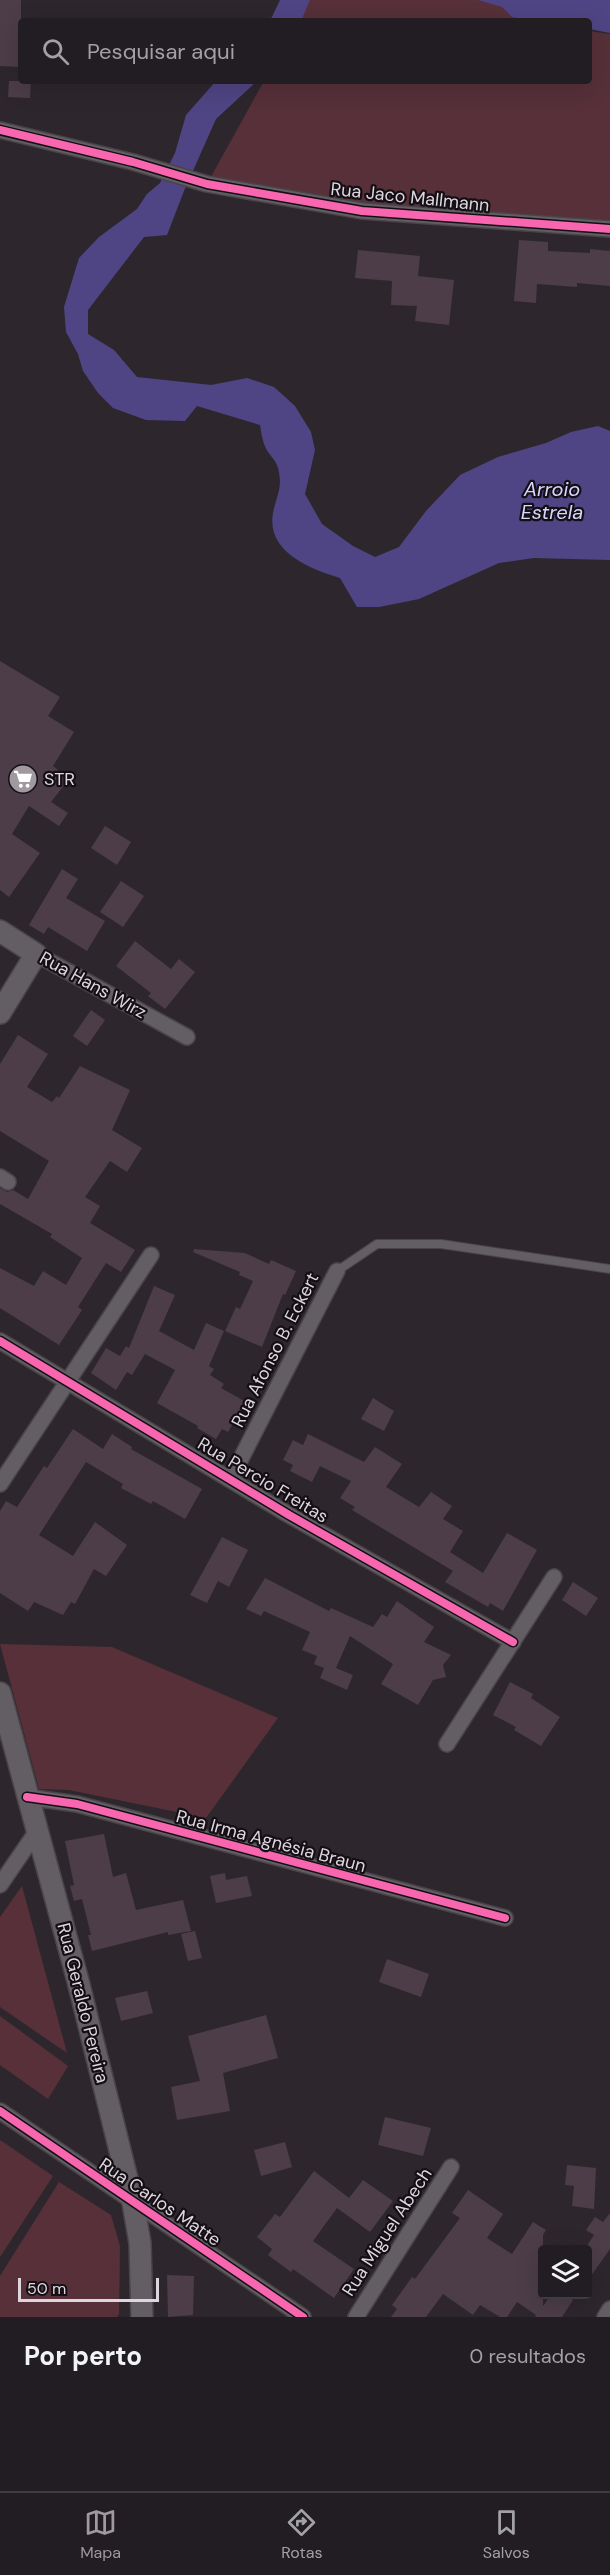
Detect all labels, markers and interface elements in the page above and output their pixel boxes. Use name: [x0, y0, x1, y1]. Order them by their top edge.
search box: [18, 18, 592, 84]
icon: search: [39, 35, 72, 68]
text: Pesquisar aqui: [87, 37, 235, 66]
street label: Rua Jaco Mallmann: [329, 177, 491, 217]
water label: Arroio Estrela: [521, 476, 583, 525]
supermarket icon: STR: [7, 763, 39, 795]
place label: STR: [44, 767, 75, 791]
street label: Rua Hans Wirz: [35, 946, 151, 1024]
street label: Rua Afonso B. Eckert: [226, 1269, 324, 1431]
street label: Rua Percio Freitas: [193, 1431, 333, 1529]
street label: Rua Irma Agnésia Braun: [173, 1804, 369, 1878]
street label: Rua Geraldo Pereira: [52, 1920, 114, 2086]
street label: Rua Carlos Matte: [94, 2152, 226, 2252]
street label: Rua Miguel Abech: [336, 2163, 438, 2301]
map controls: [538, 2245, 592, 2299]
button: layers: [538, 2245, 592, 2299]
scale bar: [18, 2275, 159, 2302]
text: 50 m: [27, 2278, 66, 2299]
text: Por perto: [24, 2339, 142, 2373]
text: 0 resultados: [470, 2343, 586, 2369]
tab: Mapa: [80, 2506, 121, 2563]
tab: Rotas: [281, 2506, 322, 2563]
tab: Salvos: [483, 2506, 530, 2563]

